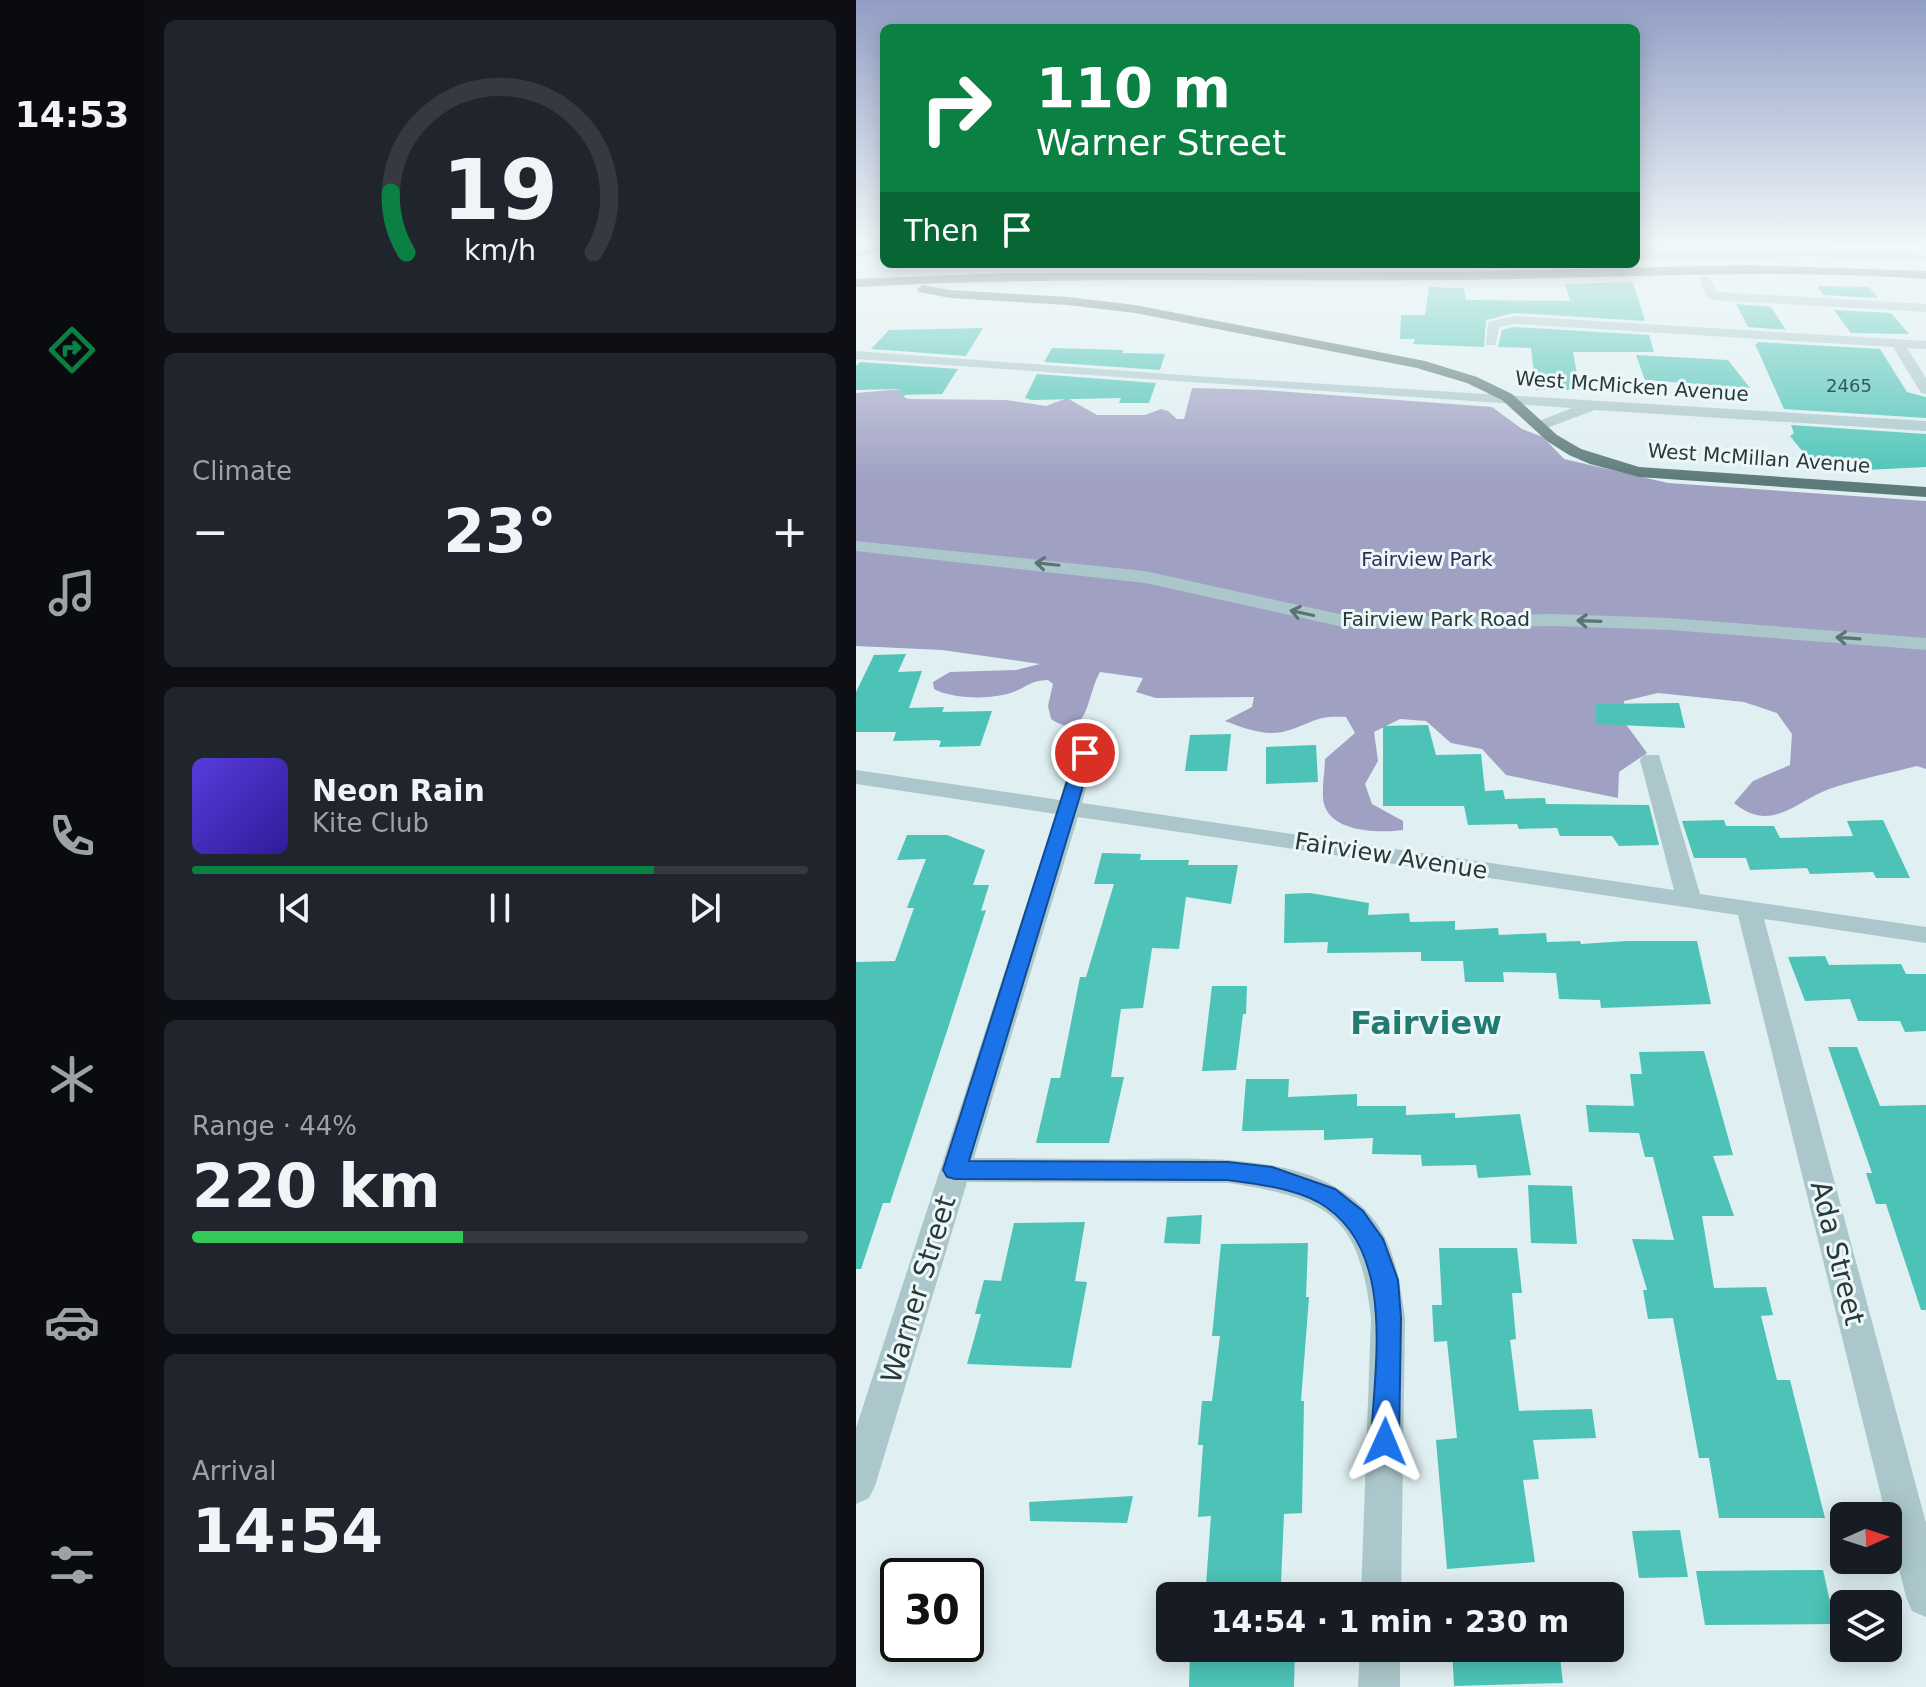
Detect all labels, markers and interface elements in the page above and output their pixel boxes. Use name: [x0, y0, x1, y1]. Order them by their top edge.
text: 110 m: [1036, 55, 1231, 120]
icon: right: [904, 56, 1008, 160]
text: 14:53: [15, 94, 129, 135]
text: Warner Street: [1036, 122, 1286, 163]
text: 19: [442, 141, 558, 238]
icon: arrive: [995, 208, 1039, 252]
text: Then: [904, 213, 979, 248]
text: km/h: [464, 233, 536, 267]
icon: directions: [44, 322, 100, 378]
street label: West McMicken Avenue: [1514, 366, 1750, 406]
house number: 2465: [1826, 375, 1872, 396]
street label: West McMillan Avenue: [1647, 438, 1871, 478]
text: Climate: [192, 456, 292, 486]
text: 23°: [443, 496, 557, 566]
text: −: [192, 506, 229, 557]
text: +: [771, 506, 808, 557]
park label: Fairview Park: [1361, 547, 1493, 571]
one-way arrow: [1034, 557, 1060, 572]
icon: music: [44, 565, 100, 621]
one-way arrow: [1289, 605, 1315, 620]
street label: Fairview Park Road: [1342, 607, 1530, 631]
one-way arrow: [1576, 614, 1603, 629]
one-way arrow: [1835, 630, 1862, 645]
pin: [1051, 719, 1119, 787]
icon: arrive: [1063, 731, 1107, 775]
text: Neon Rain: [312, 773, 485, 808]
icon: phone: [44, 808, 100, 864]
text: Kite Club: [312, 808, 429, 838]
street label: Fairview Avenue: [1293, 827, 1489, 885]
icon: previous: [273, 886, 317, 930]
icon: pause: [478, 886, 522, 930]
icon: next: [683, 886, 727, 930]
district label: Fairview: [1350, 1004, 1502, 1042]
icon: climate: [44, 1051, 100, 1107]
text: Range · 44%: [192, 1111, 357, 1141]
text: 220 km: [192, 1151, 441, 1221]
street label: Ada Street: [1804, 1178, 1871, 1329]
street label: Warner Street: [874, 1191, 963, 1387]
icon: car: [44, 1294, 100, 1350]
position arrow: [1343, 1400, 1427, 1484]
text: Arrival: [192, 1456, 276, 1486]
text: 14:54: [192, 1496, 383, 1566]
north arrow: [1830, 1502, 1902, 1574]
map controls: [1830, 1502, 1902, 1662]
icon: filters: [44, 1537, 100, 1593]
speed limit sign: 30: [880, 1558, 984, 1662]
button: layers: [1830, 1590, 1902, 1662]
text: 14:54 · 1 min · 230 m: [1211, 1604, 1569, 1639]

